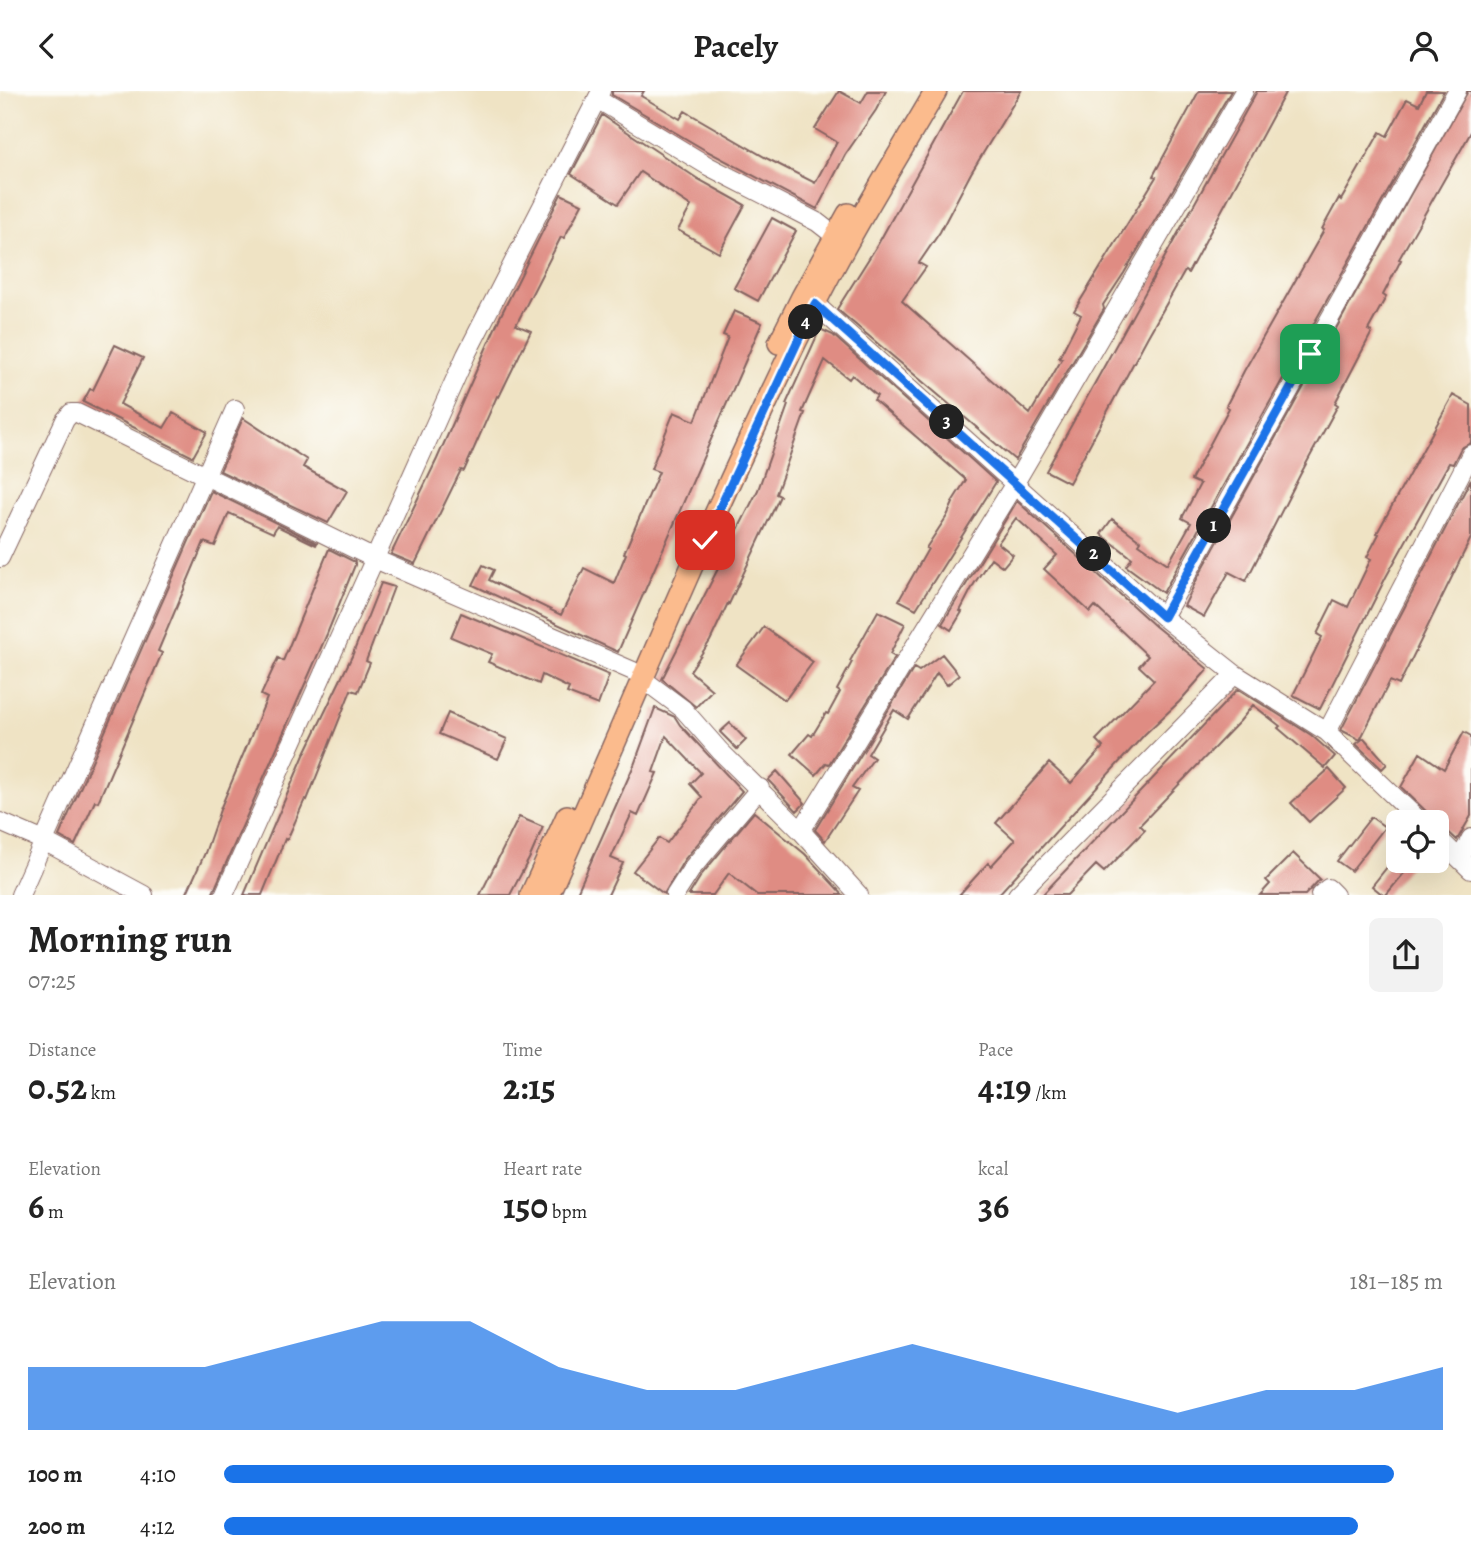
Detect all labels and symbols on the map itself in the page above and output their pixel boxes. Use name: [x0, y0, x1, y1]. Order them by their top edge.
pin: 4: [788, 305, 824, 339]
pin: [1280, 324, 1340, 384]
pin: 3: [930, 405, 964, 439]
pin: 1: [1196, 509, 1232, 543]
pin: [675, 510, 735, 570]
pin: 2: [1076, 537, 1112, 571]

